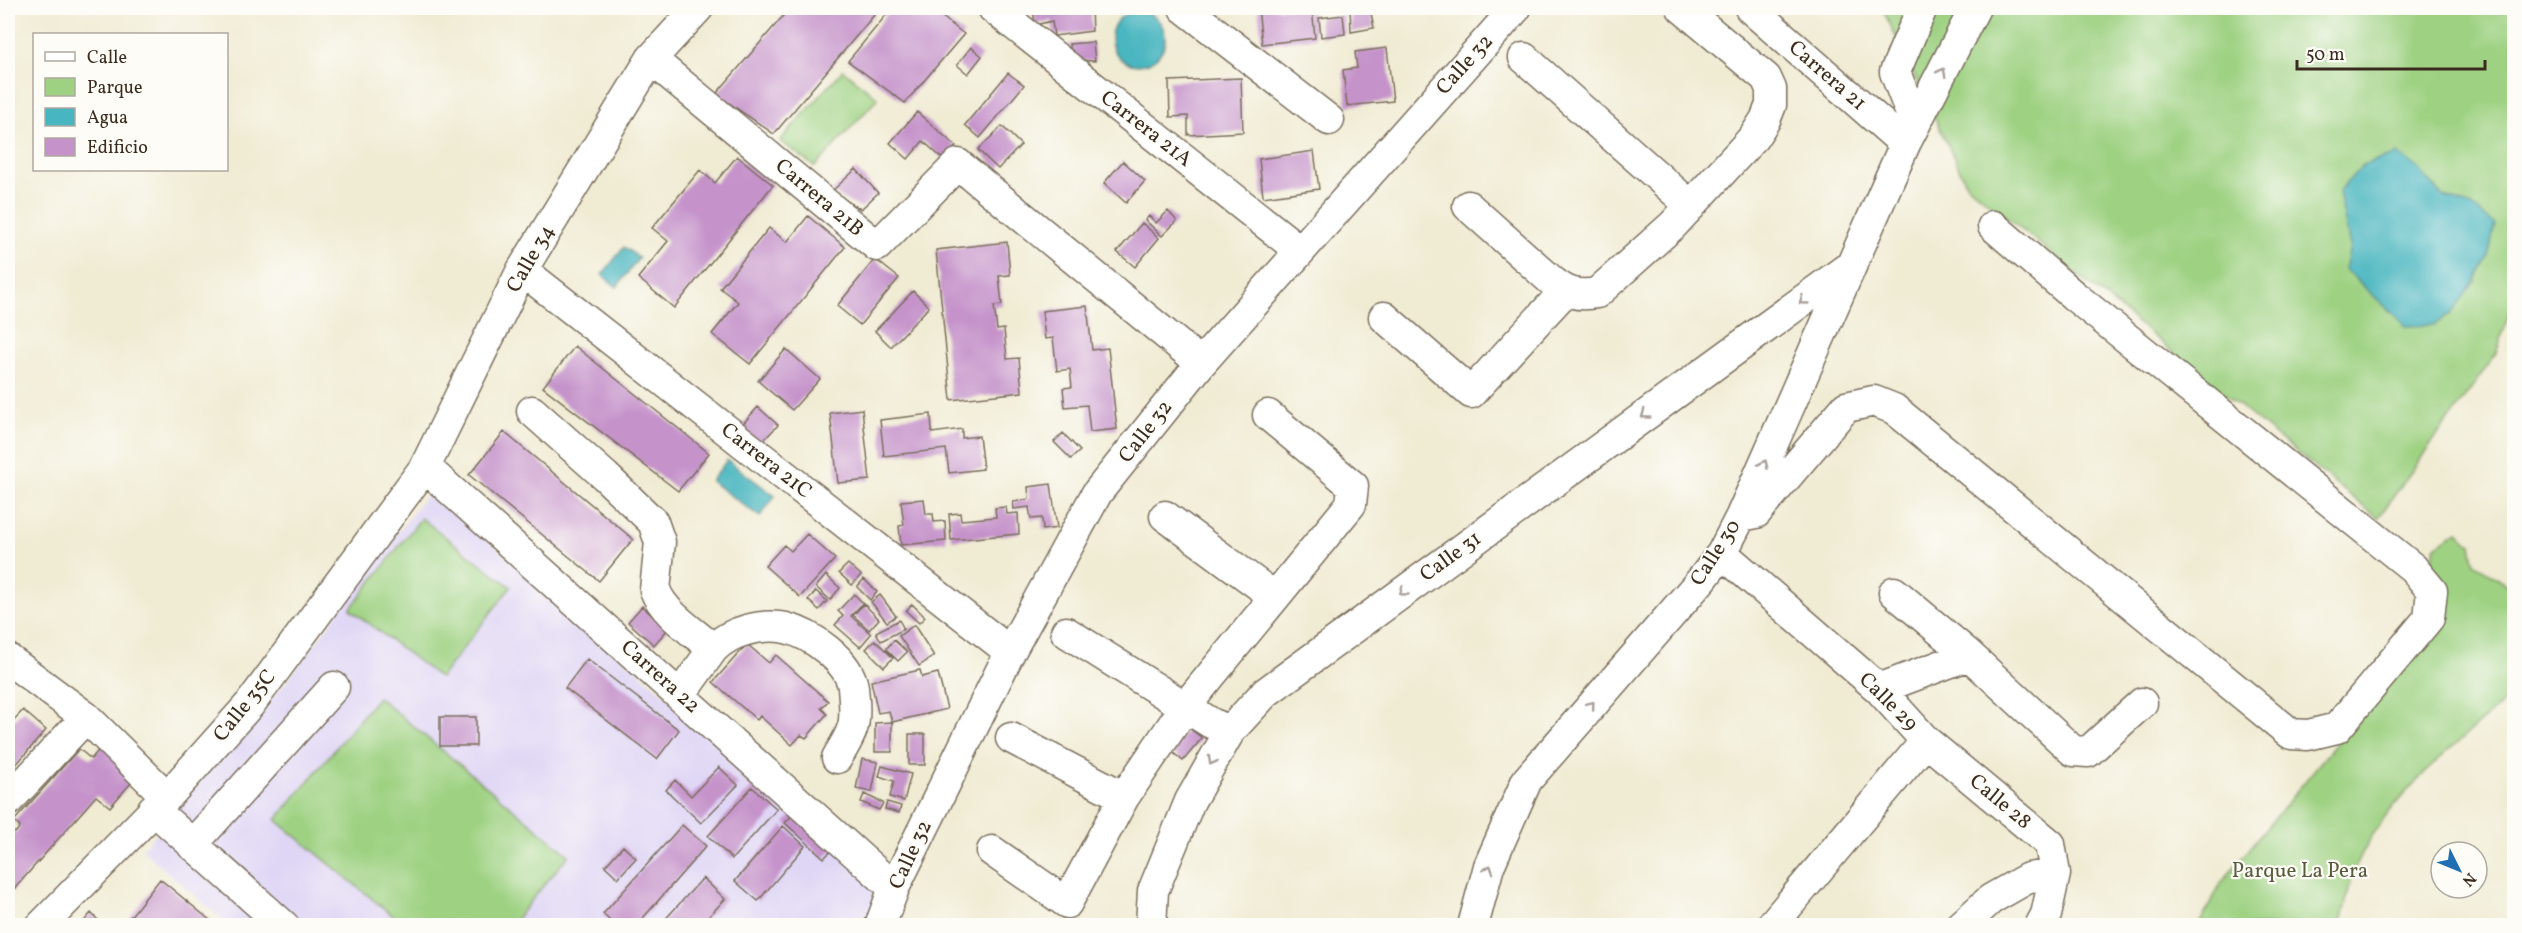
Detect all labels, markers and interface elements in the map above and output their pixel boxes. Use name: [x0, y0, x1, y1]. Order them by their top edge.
street label: Calle 32: [1430, 28, 1500, 102]
legend: [33, 33, 228, 171]
scale bar: [2297, 33, 2484, 71]
street label: Carrera 21: [1782, 34, 1872, 118]
text: 50 m: [2306, 43, 2345, 68]
text: Calle: [87, 46, 127, 71]
one-way arrow: [1935, 68, 1946, 78]
text: Parque: [87, 76, 142, 101]
street label: Carrera 21A: [1094, 84, 1198, 174]
text: Agua: [87, 106, 128, 131]
text: Edificio: [87, 136, 148, 161]
street label: Carrera 21B: [768, 152, 870, 244]
street label: Calle 34: [500, 220, 562, 298]
one-way arrow: [1798, 293, 1809, 304]
street label: Calle 32: [1112, 394, 1180, 470]
one-way arrow: [1641, 408, 1652, 419]
street label: Carrera 21C: [714, 416, 818, 506]
one-way arrow: [1757, 459, 1769, 470]
street label: Calle 30: [1684, 514, 1748, 592]
street label: Calle 31: [1414, 525, 1488, 589]
one-way arrow: [1398, 585, 1409, 596]
street label: Carrera 22: [614, 634, 706, 720]
street label: Calle 35C: [207, 664, 283, 748]
street label: Calle 29: [1852, 666, 1924, 738]
one-way arrow: [1583, 701, 1594, 712]
one-way arrow: [1207, 755, 1219, 765]
street label: Calle 28: [1963, 767, 2037, 837]
street label: Calle 32: [882, 816, 940, 894]
north arrow: [2429, 840, 2489, 900]
park label: Parque La Pera: [2232, 857, 2368, 886]
one-way arrow: [1481, 864, 1494, 875]
text: N: [2456, 867, 2481, 891]

